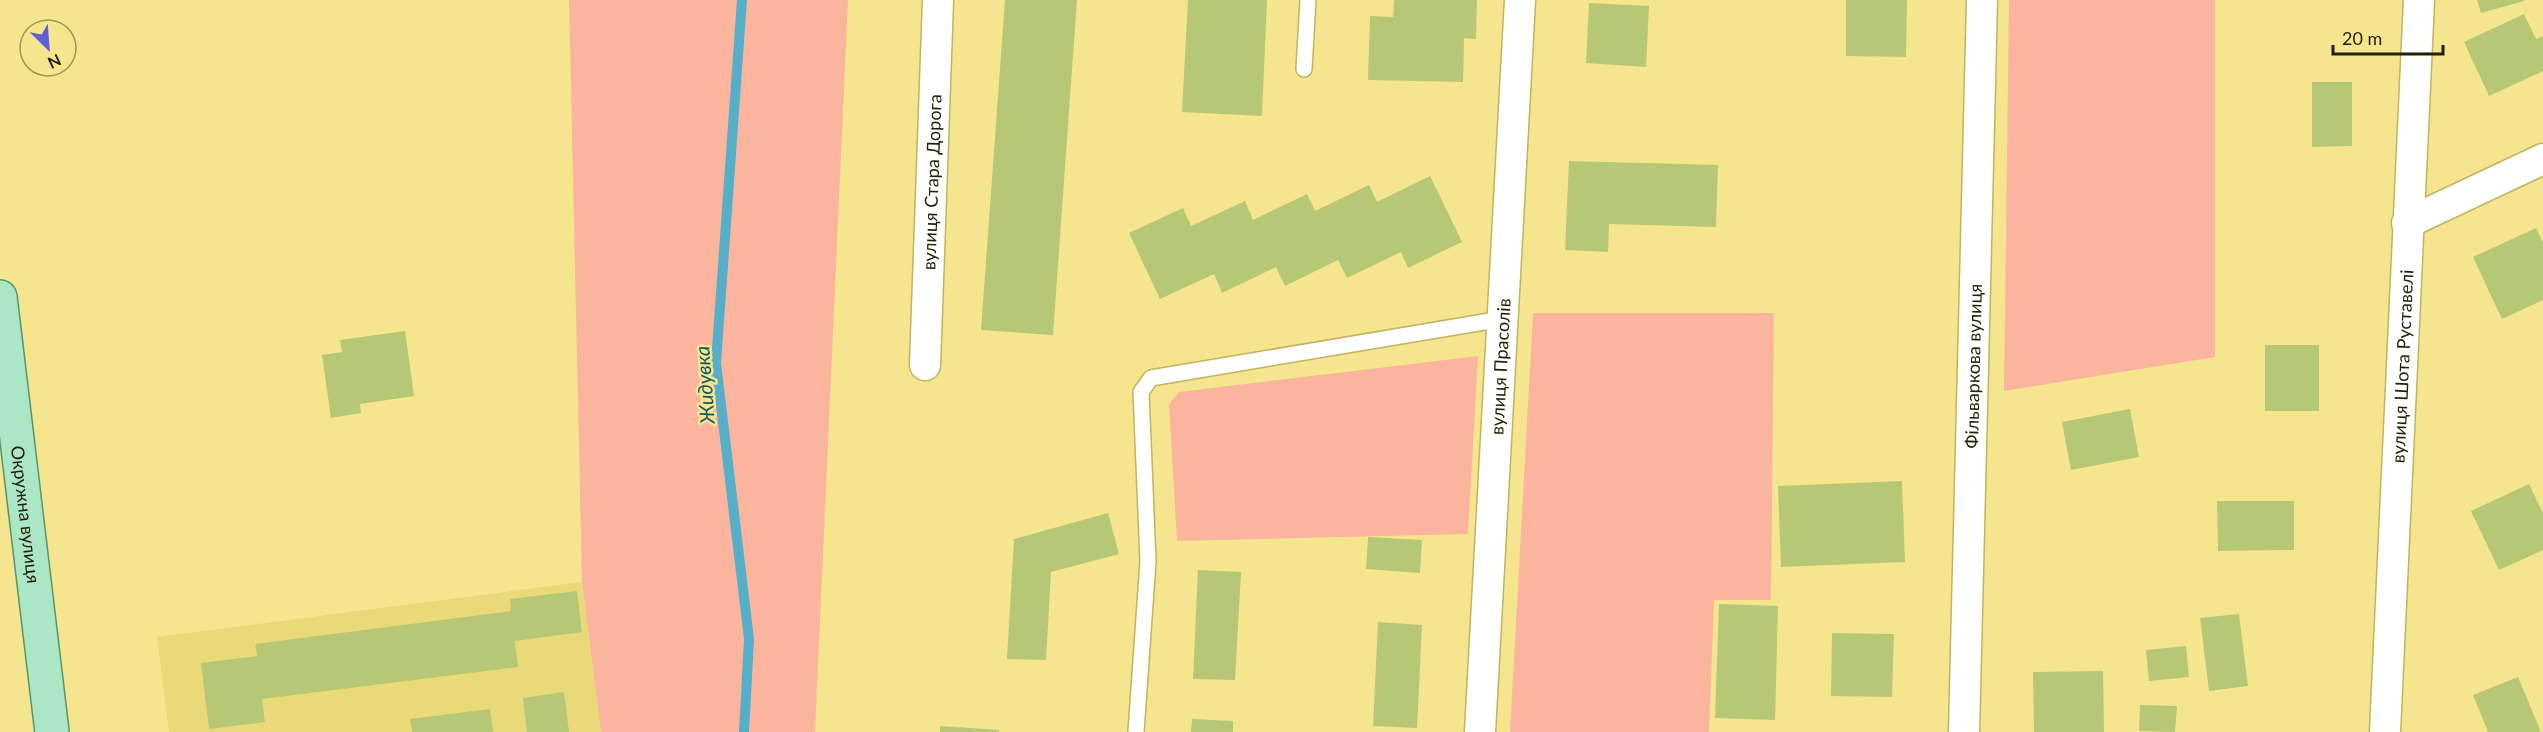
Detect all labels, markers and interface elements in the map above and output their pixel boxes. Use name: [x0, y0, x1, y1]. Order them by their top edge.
north arrow: [18, 18, 78, 78]
scale bar: [2333, 18, 2442, 56]
text: 20 m: [2342, 27, 2382, 49]
text: N: [45, 51, 64, 73]
street label: вулиця Стара Дорога: [917, 94, 946, 271]
street label: вулиця Шота Руставелі: [2387, 269, 2417, 464]
street label: Фільваркова вулиця: [1960, 283, 1986, 449]
street label: вулиця Прасолів: [1485, 298, 1515, 435]
water label: Жидувка: [689, 345, 719, 426]
street label: Окружна вулиця: [7, 444, 45, 584]

